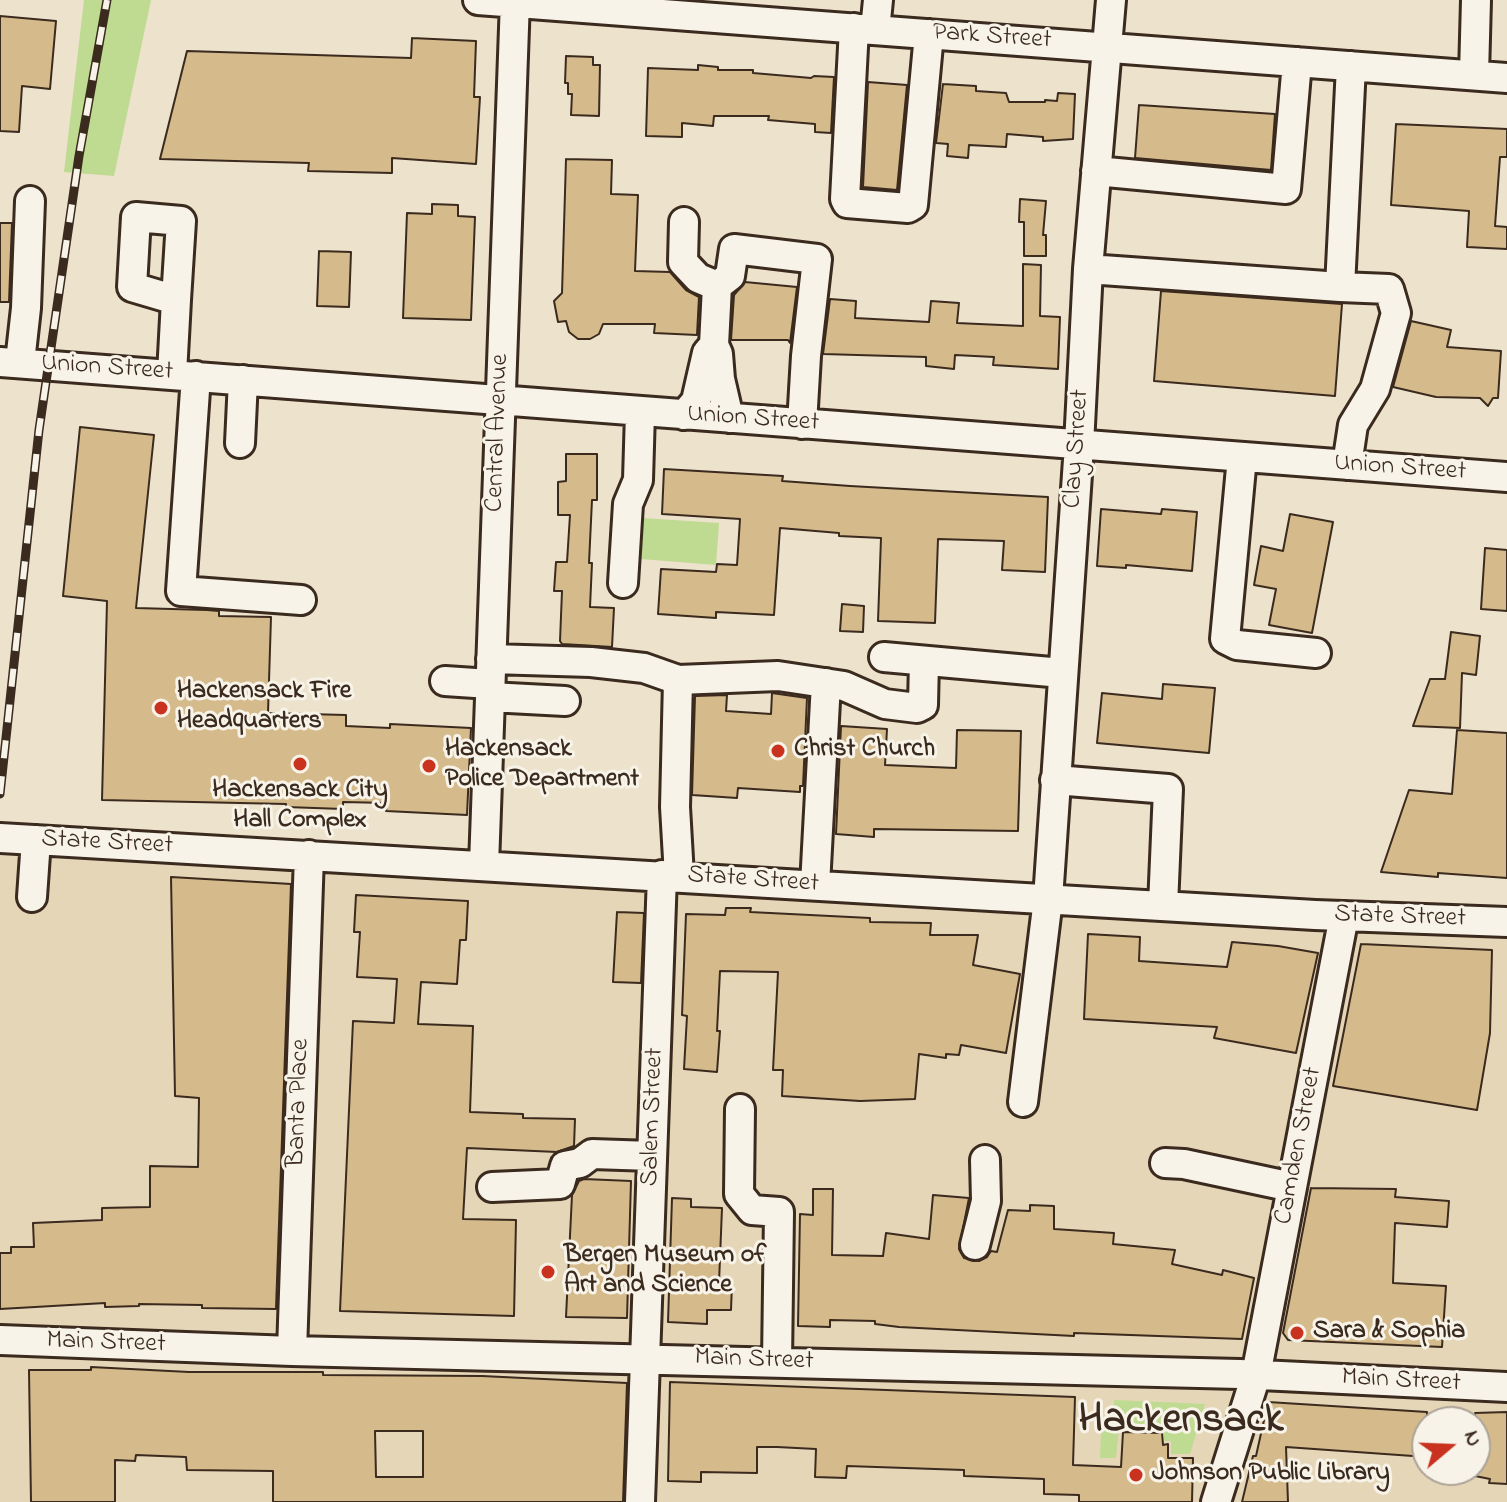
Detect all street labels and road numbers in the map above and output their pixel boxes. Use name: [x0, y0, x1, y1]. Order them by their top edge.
street label: Park Street: [932, 18, 1052, 58]
street label: Union Street: [40, 349, 174, 389]
street label: Central Avenue: [481, 353, 517, 513]
street label: Clay Street: [1058, 388, 1098, 510]
street label: Union Street: [686, 400, 820, 440]
street label: Union Street: [1333, 449, 1467, 489]
street label: State Street: [40, 825, 174, 863]
street label: State Street: [686, 861, 820, 901]
street label: State Street: [1334, 900, 1466, 936]
street label: Banta Place: [282, 1038, 318, 1168]
street label: Salem Street: [636, 1047, 672, 1187]
street label: Camden Street: [1269, 1065, 1331, 1227]
street label: Main Street: [46, 1326, 166, 1362]
street label: Main Street: [694, 1343, 814, 1379]
street label: Main Street: [1341, 1363, 1461, 1401]

